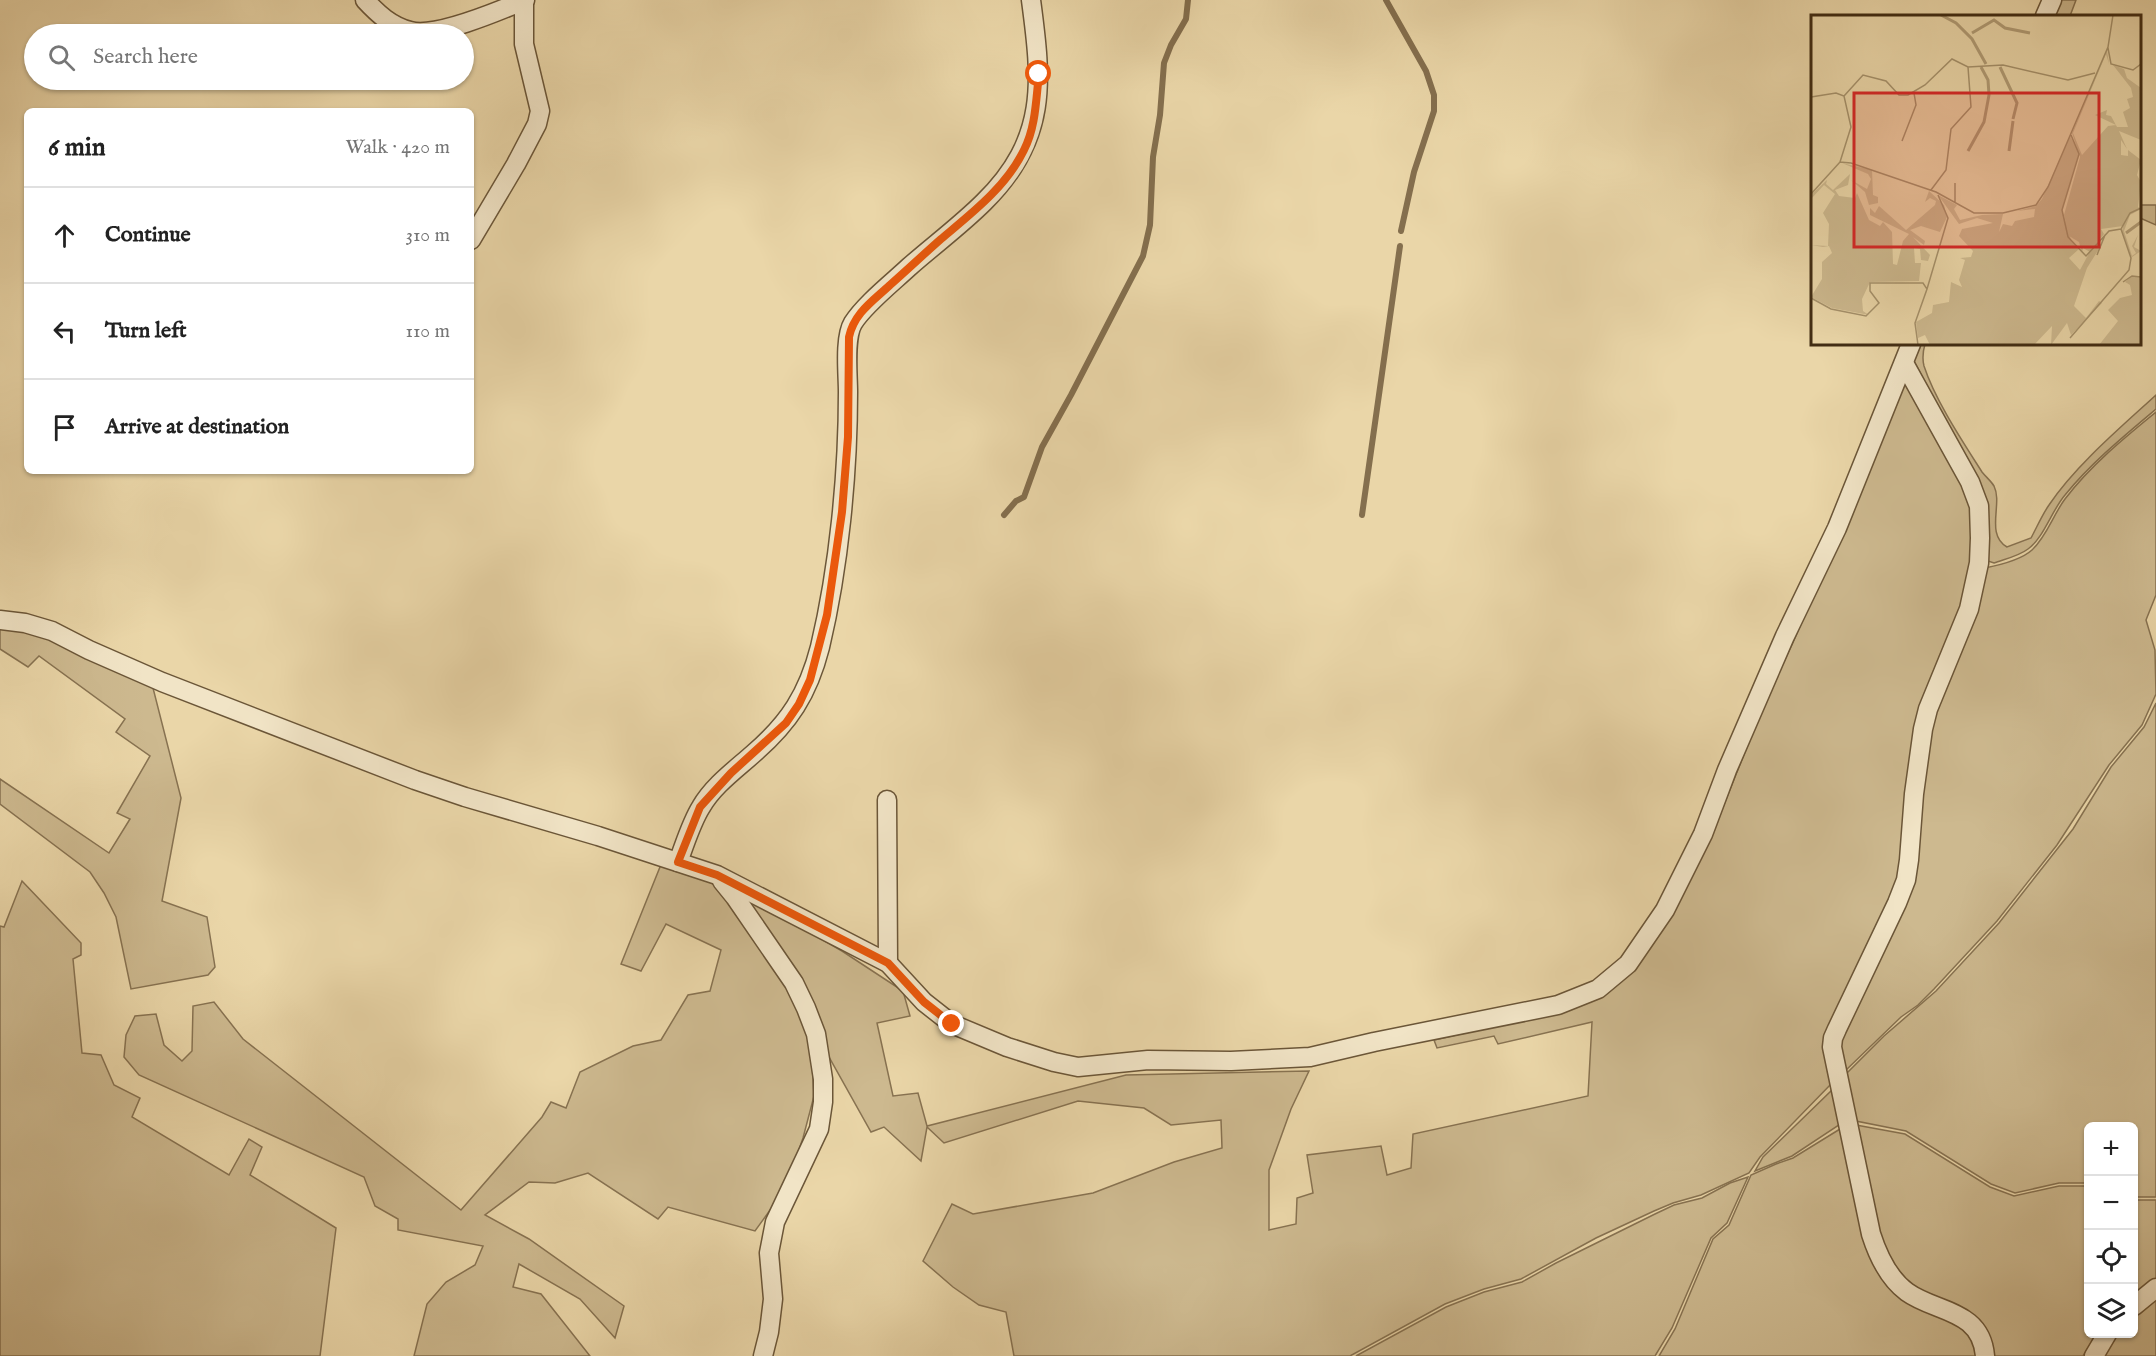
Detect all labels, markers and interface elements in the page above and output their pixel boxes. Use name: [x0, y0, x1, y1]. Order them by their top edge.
inset map: [1811, 15, 2141, 345]
search box: [24, 24, 474, 90]
icon: search: [45, 41, 78, 74]
text: Search here: [93, 43, 198, 71]
route start: [1025, 60, 1051, 86]
text: 6 min: [48, 131, 106, 164]
text: Walk · 420 m: [345, 135, 450, 160]
icon: ahead: [48, 219, 81, 252]
text: Continue: [105, 221, 191, 249]
text: 310 m: [406, 223, 450, 248]
icon: left: [48, 315, 81, 348]
text: Turn left: [105, 317, 187, 345]
text: 110 m: [406, 319, 450, 344]
icon: arrive: [48, 411, 81, 444]
text: Arrive at destination: [105, 413, 289, 441]
route end: [938, 1010, 964, 1036]
map controls: [2084, 1122, 2138, 1338]
button: +: [2084, 1122, 2138, 1176]
button: −: [2084, 1176, 2138, 1230]
button: locate: [2084, 1230, 2138, 1284]
button: layers: [2084, 1284, 2138, 1338]

